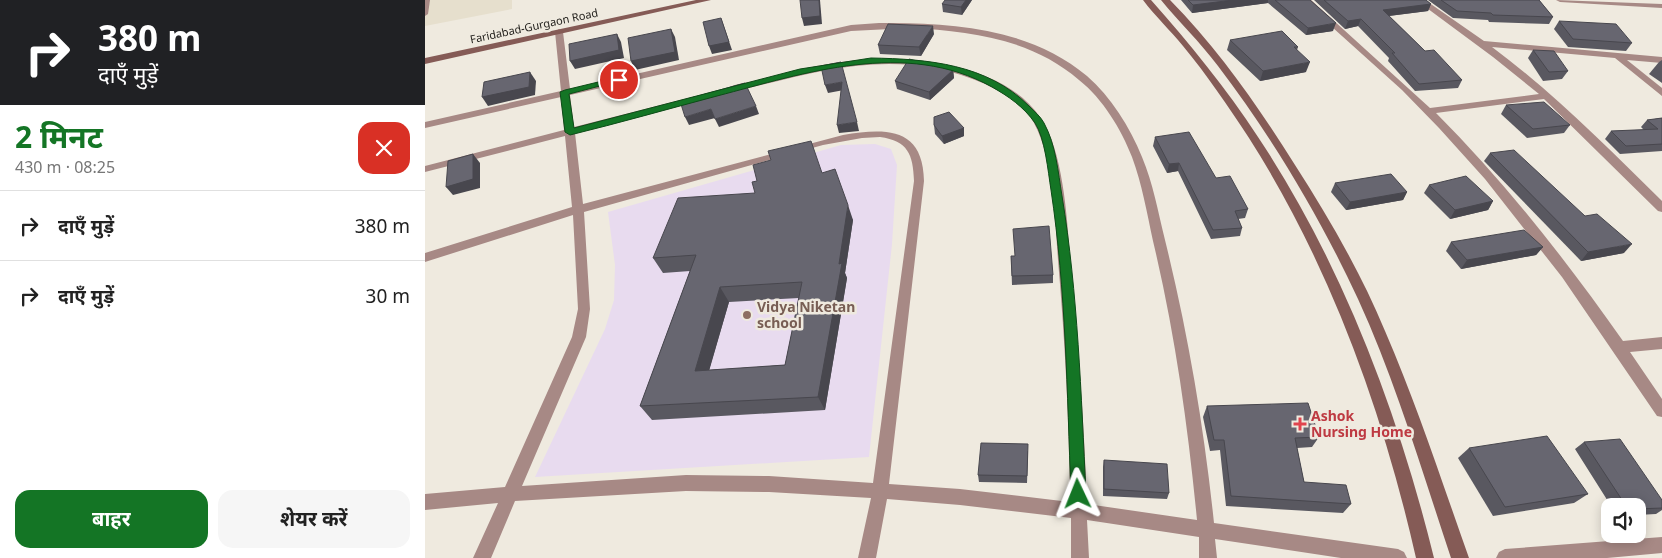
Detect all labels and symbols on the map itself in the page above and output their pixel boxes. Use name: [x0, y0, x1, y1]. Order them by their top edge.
street label: Faridabad-Gurgaon Road: [469, 5, 599, 46]
pin: [598, 59, 640, 101]
place label: Vidya Niketan school: [757, 297, 855, 332]
marker: Vidya Niketan school: [741, 309, 753, 321]
place label: Ashok Nursing Home: [1311, 406, 1412, 441]
marker: Ashok Nursing Home: [1293, 417, 1307, 431]
position arrow: [1051, 467, 1103, 519]

